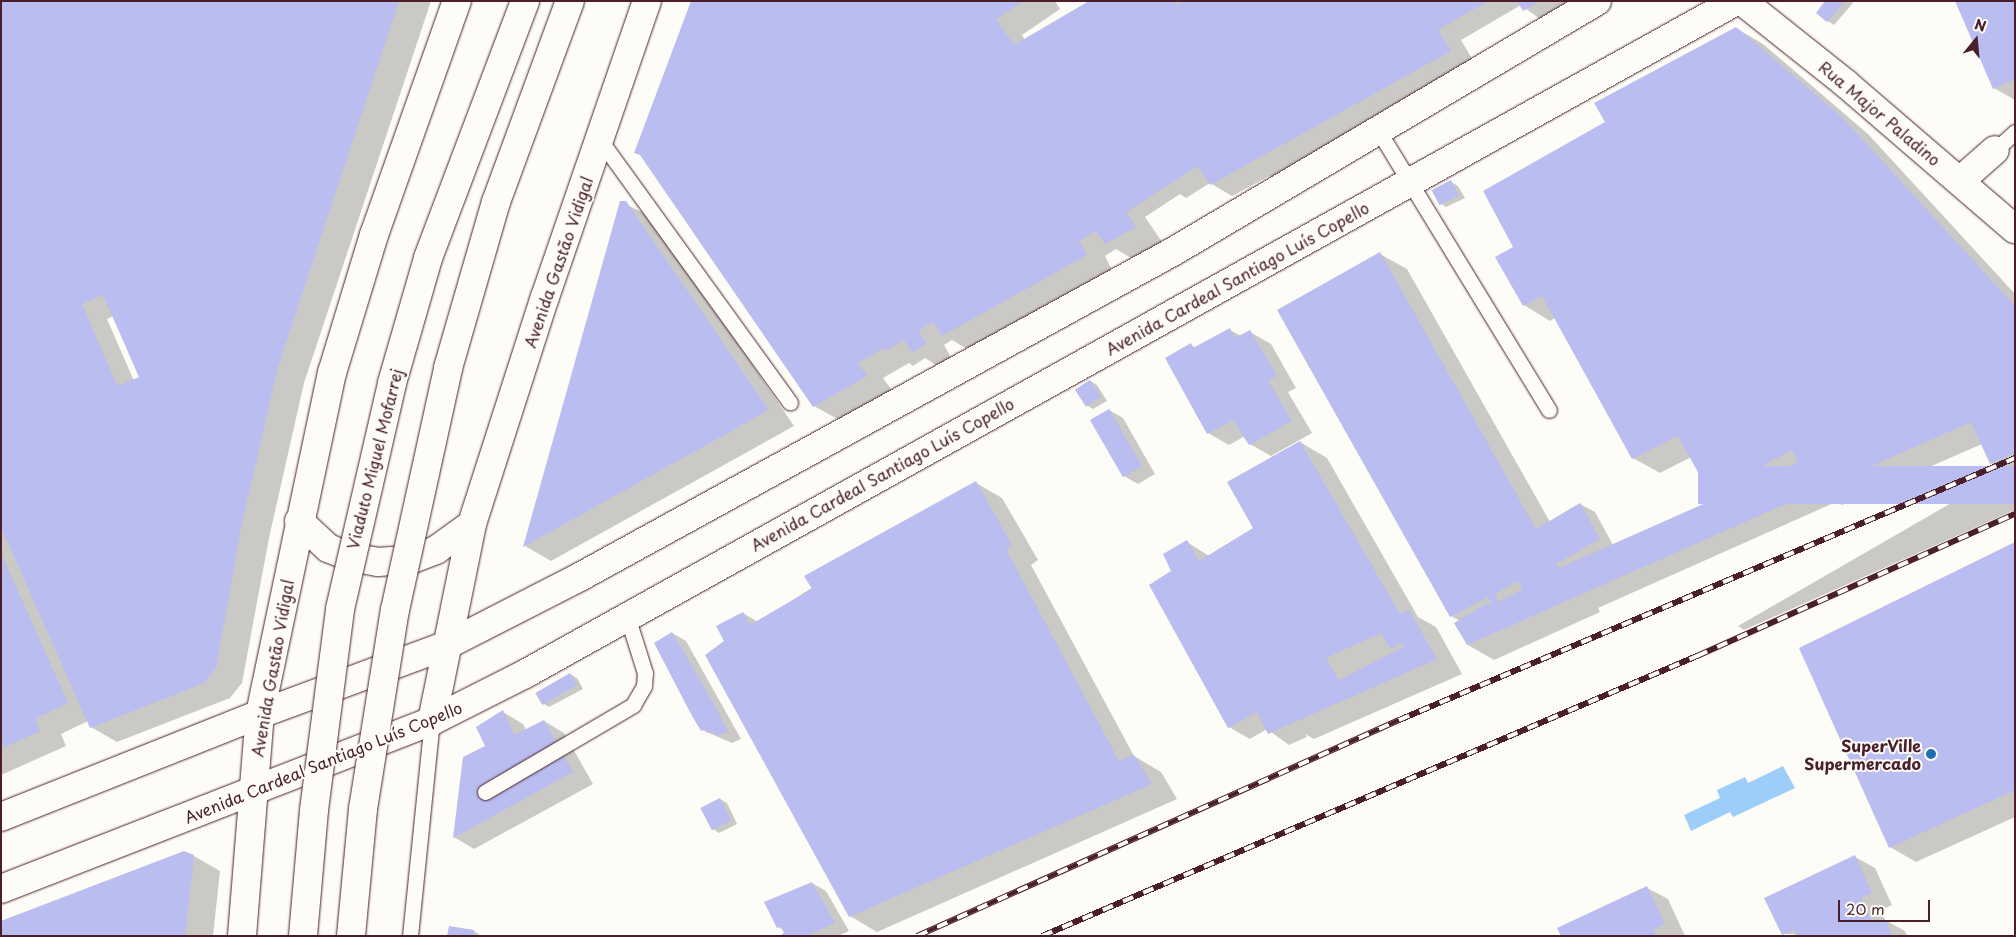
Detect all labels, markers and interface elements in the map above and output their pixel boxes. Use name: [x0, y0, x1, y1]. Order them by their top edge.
text: N: [1972, 14, 1989, 37]
north arrow: [1951, 15, 2001, 65]
street label: Rua Major Paladino: [1816, 57, 1944, 169]
street label: Avenida Gastão Vidigal: [520, 174, 596, 350]
street label: Avenida Cardeal Santiago Luís Copello: [1102, 197, 1372, 359]
street label: Viaduto Miguel Mofarrej: [342, 366, 406, 552]
street label: Avenida Cardeal Santiago Luís Copello: [747, 393, 1017, 555]
street label: Avenida Gastão Vidigal: [247, 577, 297, 759]
street label: Avenida Cardeal Santiago Luís Copello: [181, 697, 465, 827]
place label: SuperVille Supermercado: [1804, 735, 1921, 773]
marker: SuperVille Supermercado: [1925, 748, 1937, 760]
scale bar: [1841, 890, 1934, 922]
text: 20 m: [1846, 897, 1885, 920]

